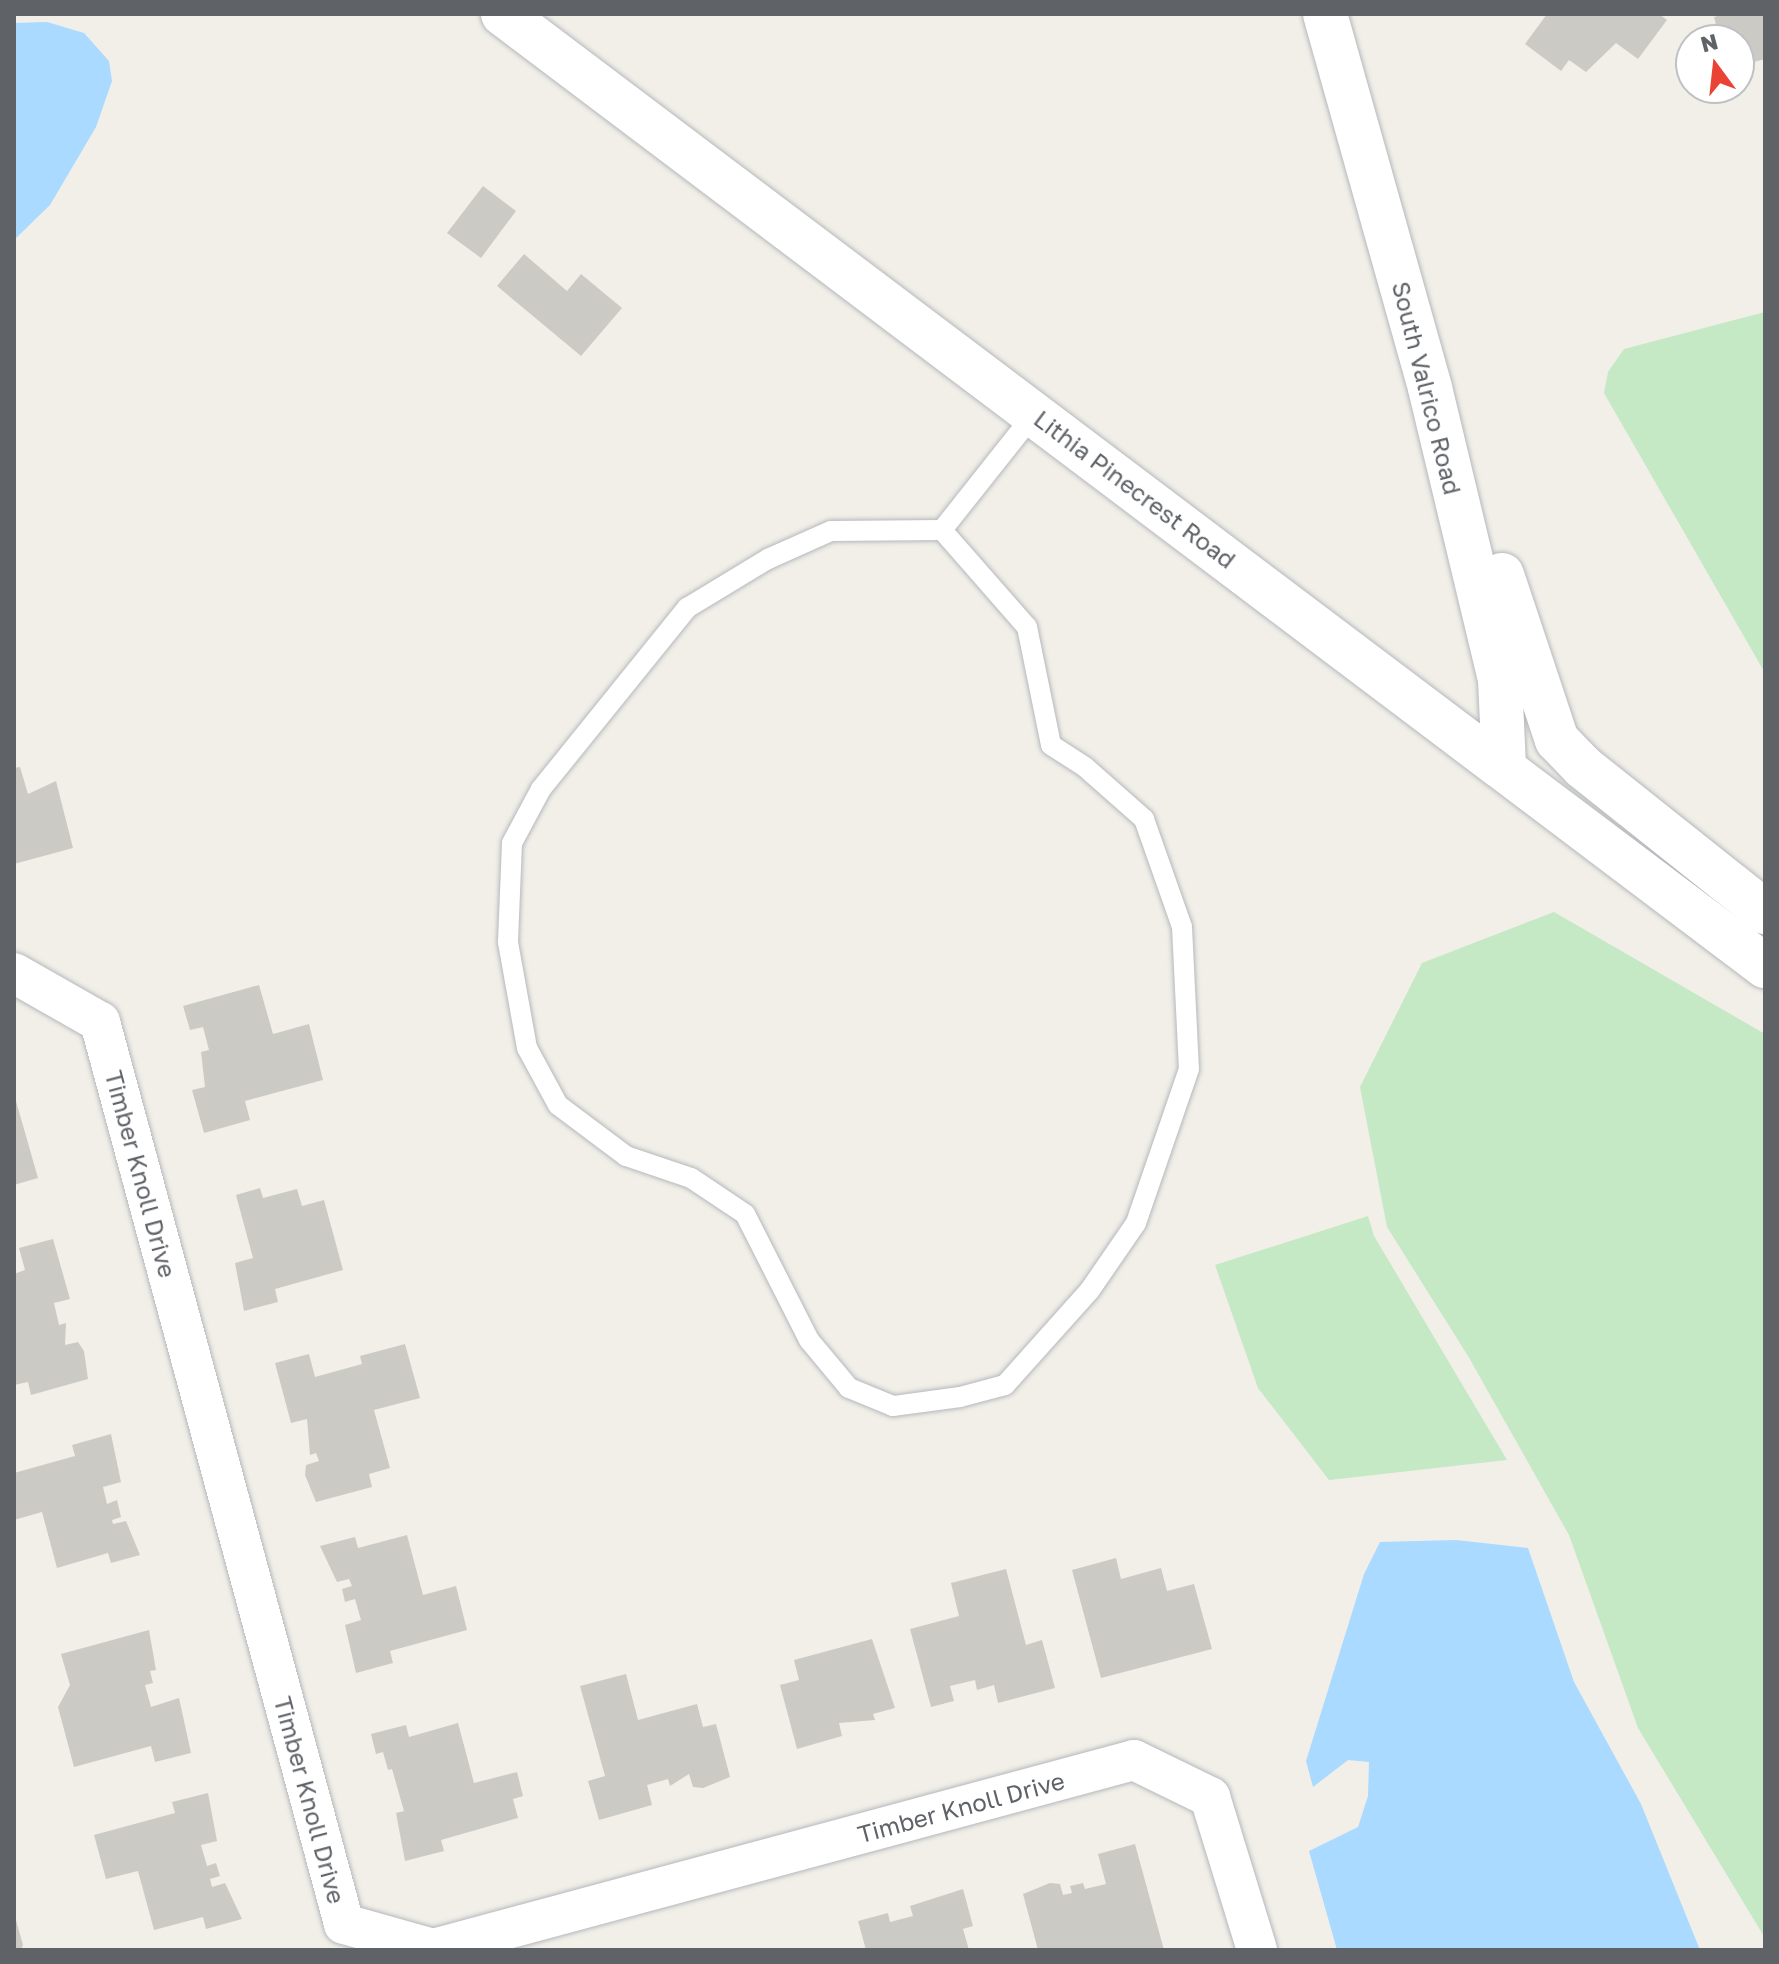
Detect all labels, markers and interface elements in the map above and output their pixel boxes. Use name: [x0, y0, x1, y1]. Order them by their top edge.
north arrow: [1675, 24, 1755, 104]
text: N: [1698, 27, 1721, 57]
street label: South Valrico Road: [1387, 278, 1467, 498]
street label: Lithia Pinecrest Road: [1029, 404, 1241, 574]
street label: Timber Knoll Drive: [100, 1067, 182, 1281]
street label: Timber Knoll Drive: [269, 1693, 351, 1907]
street label: Timber Knoll Drive: [854, 1766, 1068, 1848]

